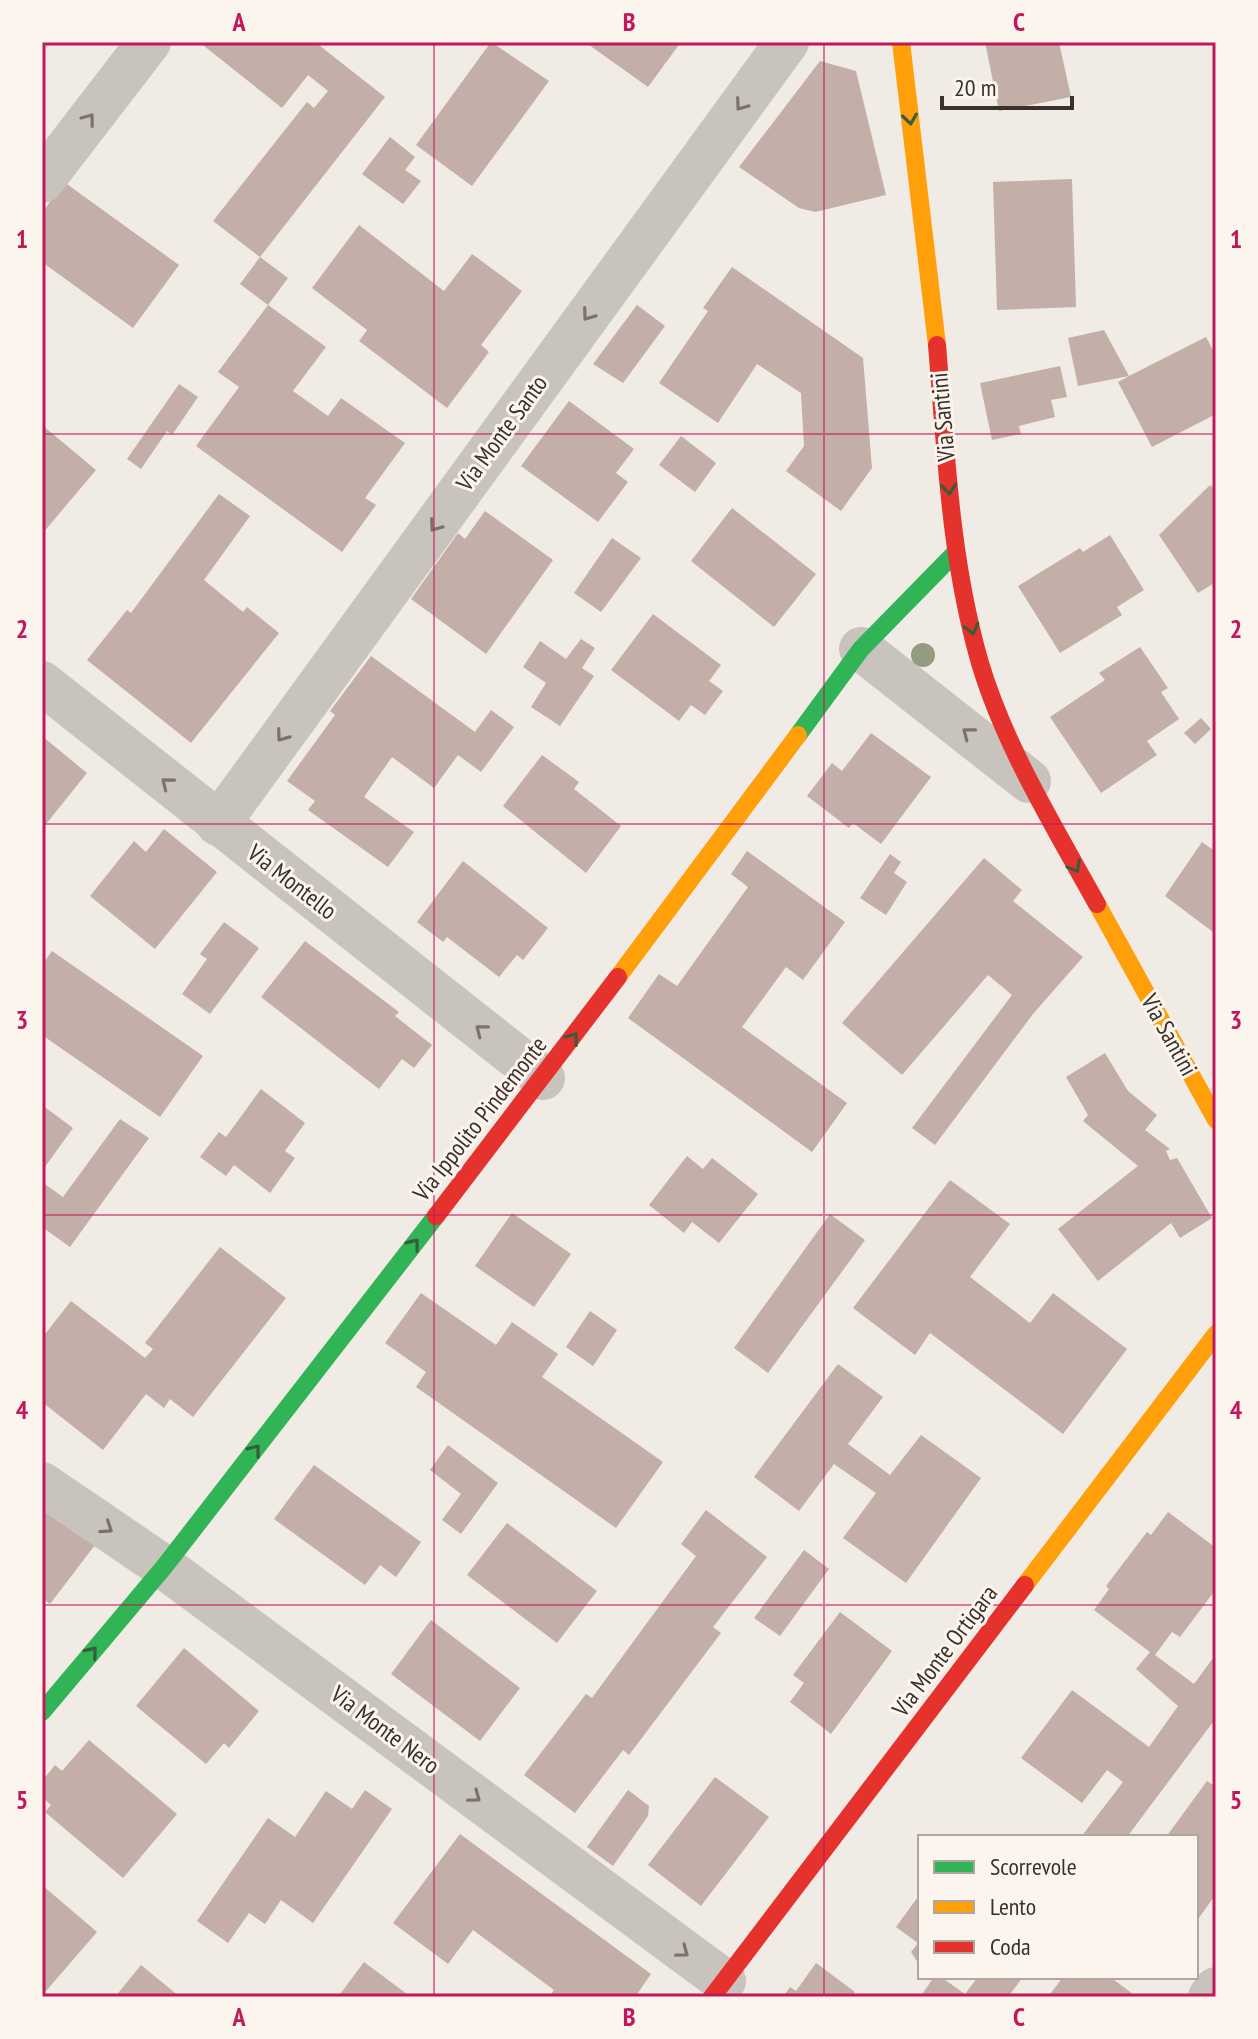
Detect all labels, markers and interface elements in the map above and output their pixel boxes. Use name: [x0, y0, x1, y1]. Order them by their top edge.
text: A: [231, 5, 246, 38]
text: B: [623, 5, 636, 38]
text: C: [1013, 5, 1025, 38]
scale bar: [942, 60, 1072, 110]
text: 20 m: [954, 72, 996, 103]
one-way arrow: [736, 96, 751, 111]
one-way arrow: [80, 113, 94, 128]
one-way arrow: [901, 113, 918, 126]
text: 1: [16, 222, 28, 255]
text: 1: [1230, 222, 1242, 255]
one-way arrow: [583, 307, 598, 321]
street label: Via Monte Santo: [449, 369, 554, 498]
street label: Via Santini: [923, 371, 962, 464]
one-way arrow: [940, 483, 957, 496]
one-way arrow: [430, 517, 445, 531]
text: 2: [16, 612, 28, 645]
text: 2: [1230, 612, 1242, 645]
one-way arrow: [963, 622, 980, 636]
one-way arrow: [277, 727, 292, 742]
one-way arrow: [962, 728, 976, 742]
one-way arrow: [162, 778, 176, 793]
street label: Via Montello: [241, 836, 343, 926]
one-way arrow: [1066, 859, 1081, 873]
street label: Via Santini: [1134, 987, 1205, 1081]
text: 3: [16, 1003, 28, 1036]
text: 3: [1230, 1003, 1242, 1036]
one-way arrow: [475, 1026, 490, 1040]
street label: Via Ippolito Pindemonte: [405, 1030, 553, 1208]
one-way arrow: [563, 1032, 577, 1047]
one-way arrow: [404, 1239, 419, 1253]
text: 4: [16, 1393, 29, 1426]
text: 4: [1230, 1393, 1243, 1426]
one-way arrow: [245, 1444, 259, 1459]
one-way arrow: [98, 1518, 112, 1533]
street label: Via Monte Ortigara: [884, 1579, 1004, 1723]
one-way arrow: [82, 1647, 97, 1662]
street label: Via Monte Nero: [324, 1678, 446, 1781]
text: 5: [16, 1783, 28, 1816]
text: 5: [1230, 1783, 1242, 1816]
one-way arrow: [466, 1787, 480, 1802]
legend: [918, 1835, 1198, 1979]
text: Scorrevole: [990, 1851, 1077, 1882]
text: Lento: [990, 1891, 1036, 1922]
text: Coda: [990, 1931, 1031, 1962]
one-way arrow: [675, 1942, 689, 1956]
text: A: [231, 2000, 246, 2033]
text: B: [623, 2000, 636, 2033]
text: C: [1013, 2000, 1025, 2033]

